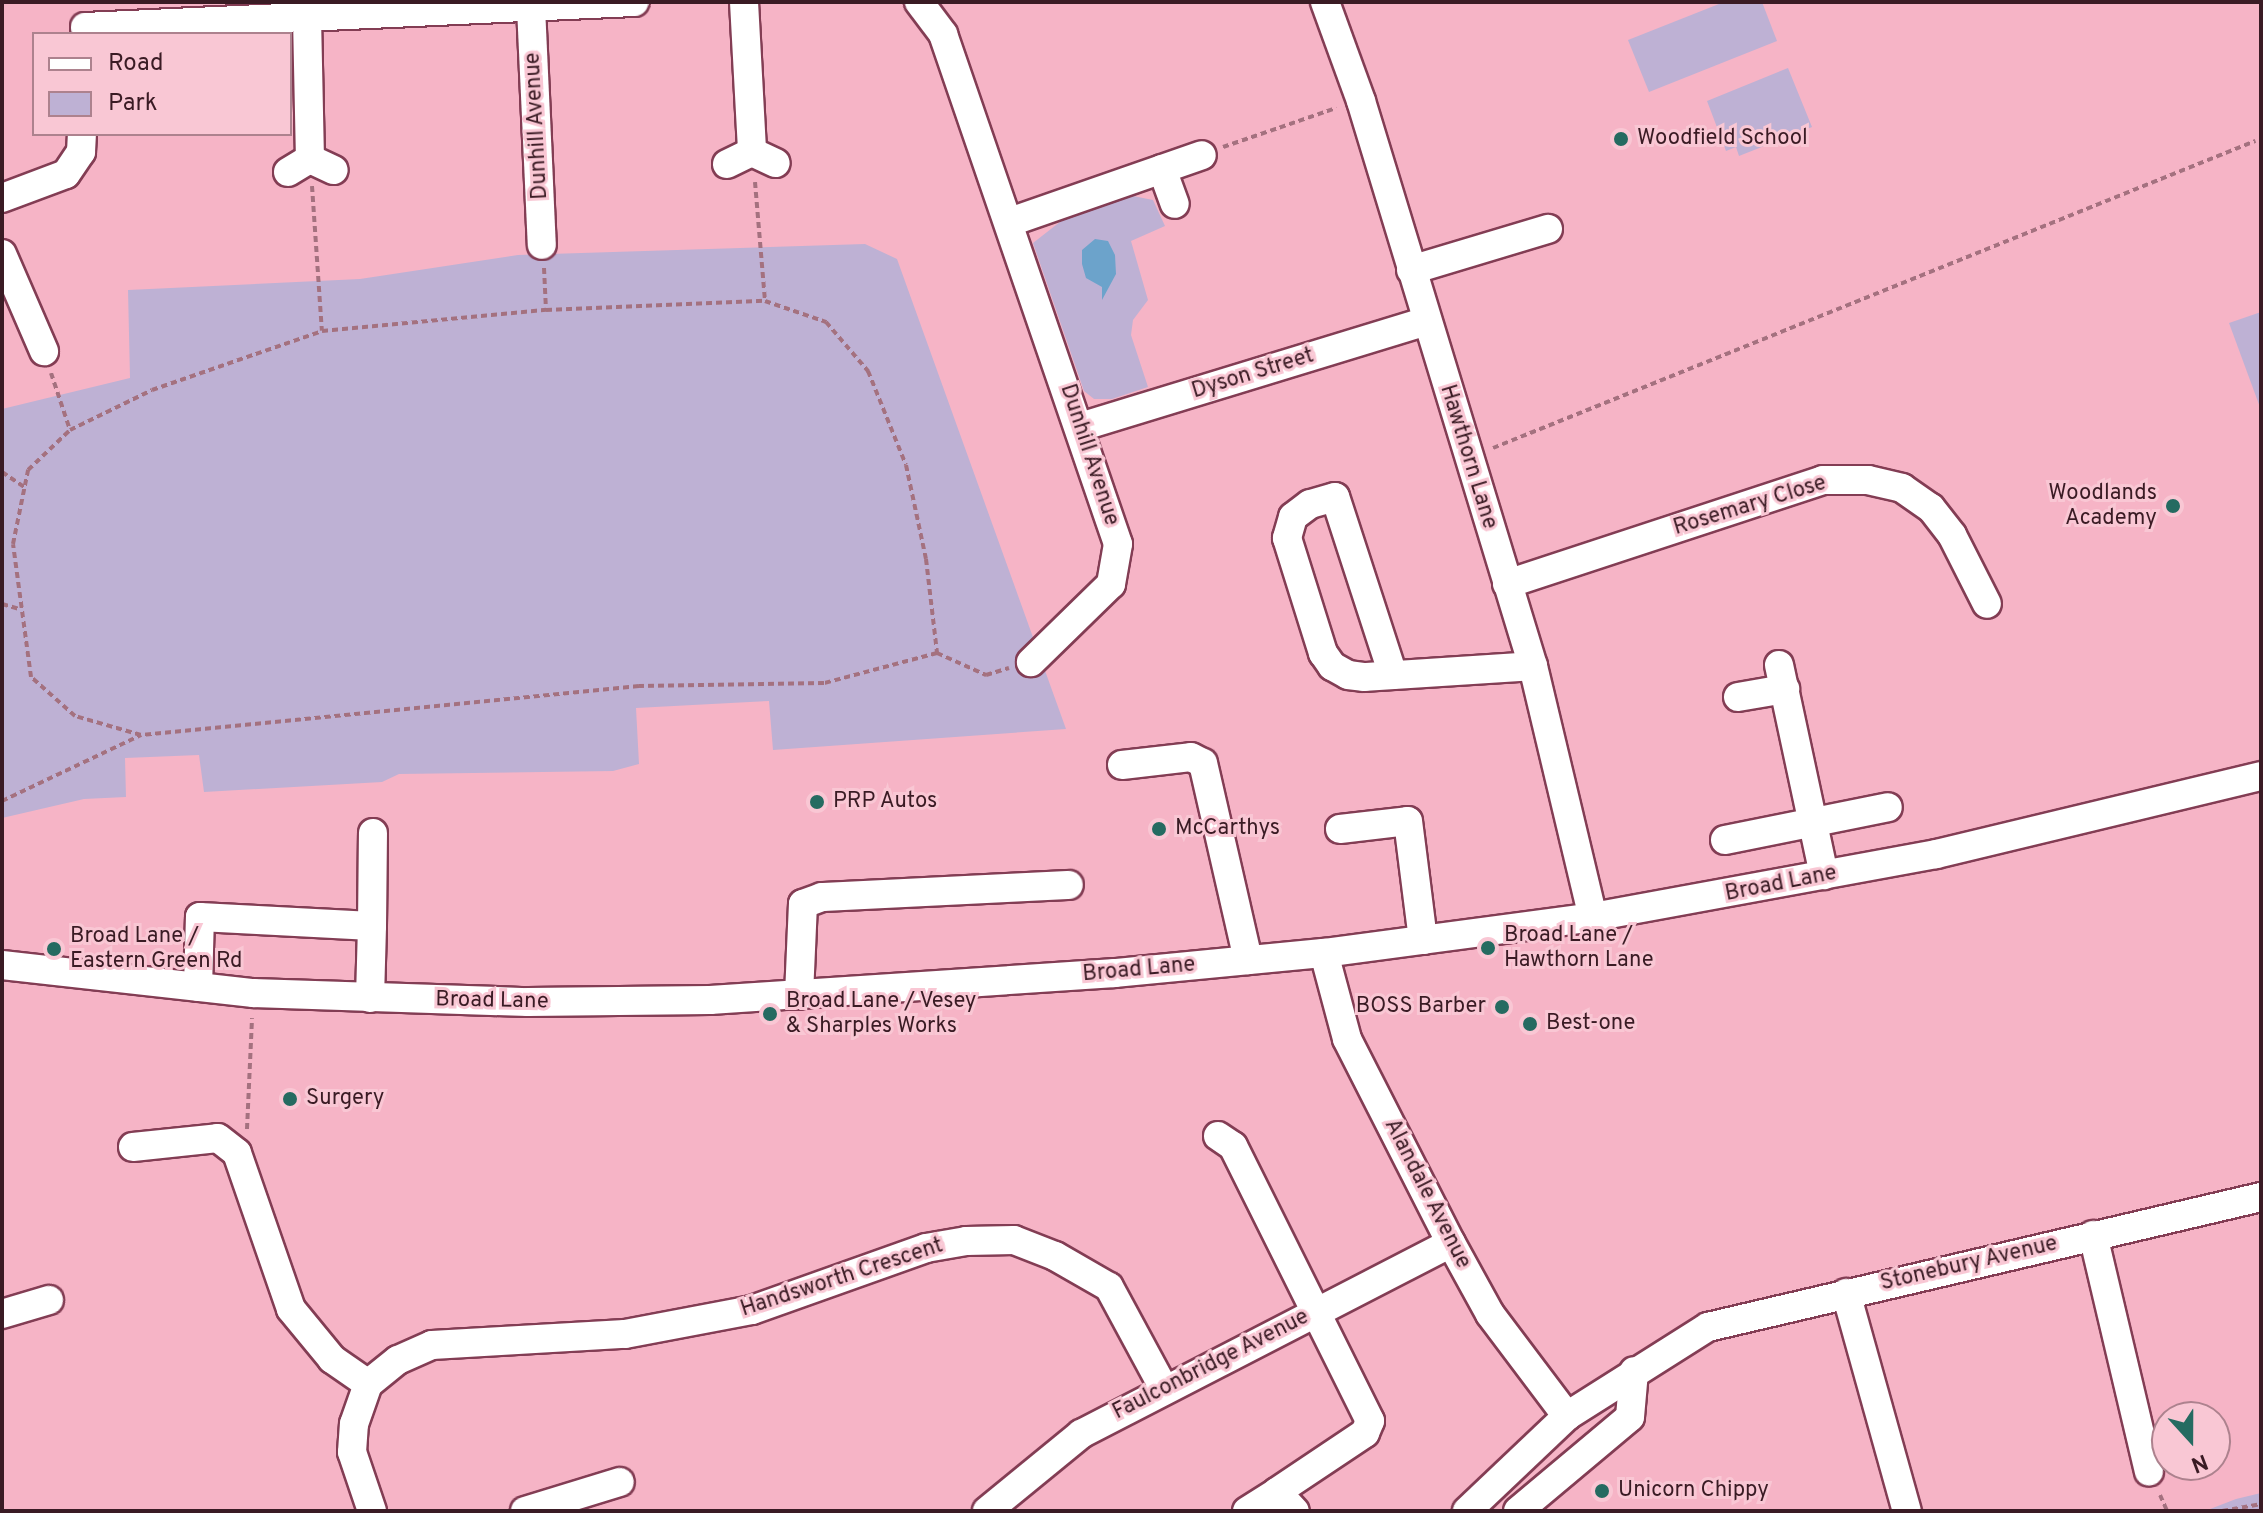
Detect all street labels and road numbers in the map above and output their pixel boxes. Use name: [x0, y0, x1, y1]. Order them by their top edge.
street label: Dunhill Avenue: [520, 51, 554, 201]
street label: Dyson Street: [1189, 343, 1317, 405]
street label: Dunhill Avenue: [1054, 380, 1124, 530]
street label: Hawthorn Lane: [1434, 382, 1502, 532]
street label: Rosemary Close: [1670, 470, 1830, 542]
street label: Broad Lane: [1723, 860, 1839, 908]
street label: Broad Lane: [1081, 952, 1197, 988]
street label: Broad Lane: [435, 987, 549, 1015]
street label: Alandale Avenue: [1378, 1114, 1476, 1274]
street label: Stonebury Avenue: [1877, 1231, 2061, 1297]
street label: Handsworth Crescent: [737, 1233, 947, 1323]
street label: Faulconbridge Avenue: [1108, 1304, 1314, 1426]

